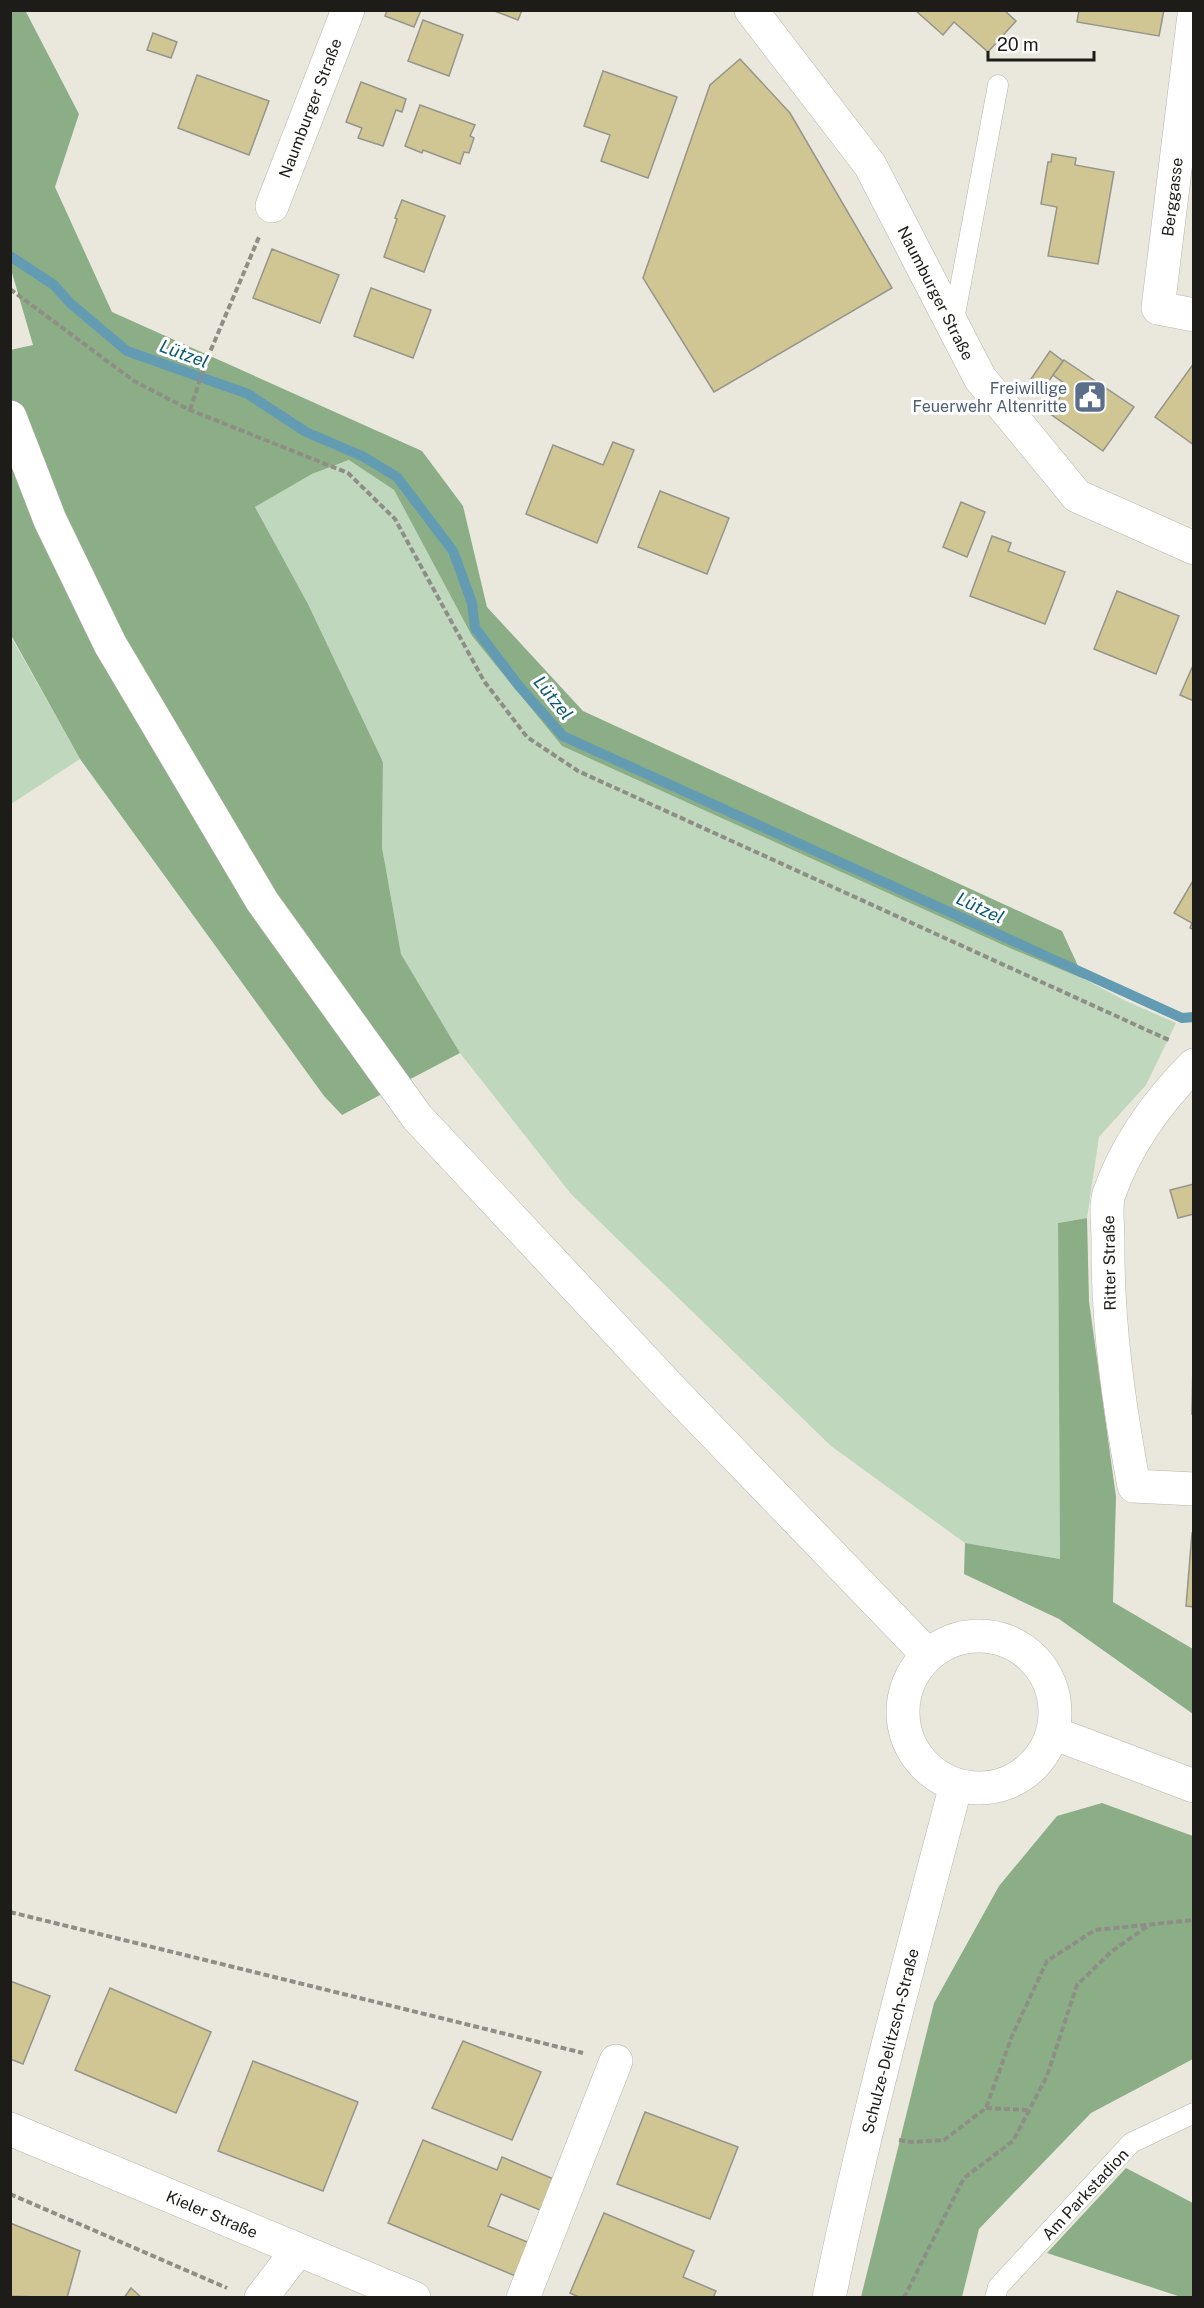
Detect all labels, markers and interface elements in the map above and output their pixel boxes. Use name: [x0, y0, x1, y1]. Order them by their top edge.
scale bar: [988, 24, 1094, 62]
text: 20 m: [997, 34, 1039, 55]
street label: Naumburger Straße: [275, 36, 346, 181]
street label: Berggasse: [1158, 157, 1187, 238]
street label: Naumburger Straße: [894, 223, 978, 363]
water label: Lützel: [157, 335, 211, 372]
place label: Freiwillige Feuerwehr Altenritte: [913, 379, 1067, 416]
public building icon: Freiwillige Feuerwehr Altenritte: [1072, 379, 1108, 415]
water label: Lützel: [529, 672, 577, 724]
water label: Lützel: [953, 887, 1007, 928]
street label: Ritter Straße: [1099, 1215, 1120, 1311]
street label: Schulze-Delitzsch-Straße: [858, 1947, 923, 2136]
street label: Am Parkstadion: [1038, 2145, 1132, 2244]
street label: Kieler Straße: [163, 2187, 260, 2242]

